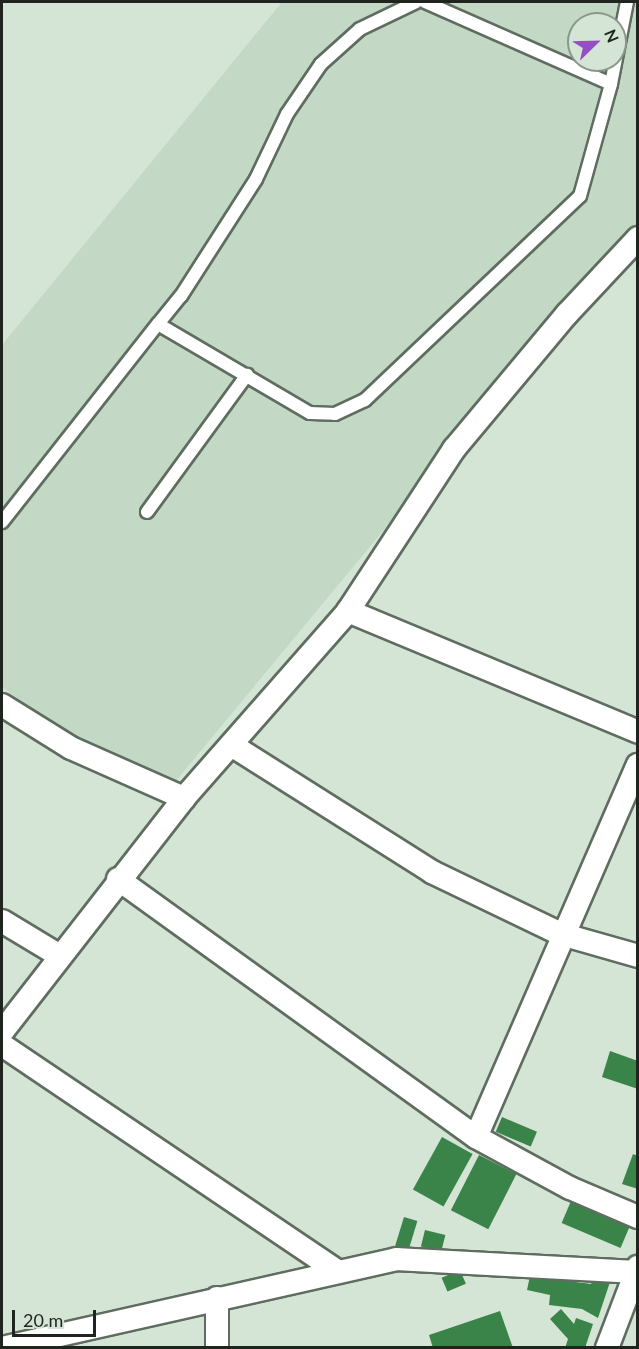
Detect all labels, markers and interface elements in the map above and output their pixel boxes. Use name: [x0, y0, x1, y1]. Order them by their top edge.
north arrow: [567, 12, 627, 72]
text: N: [601, 26, 623, 45]
scale bar: [15, 1298, 99, 1336]
text: 20 m: [23, 1309, 63, 1331]

